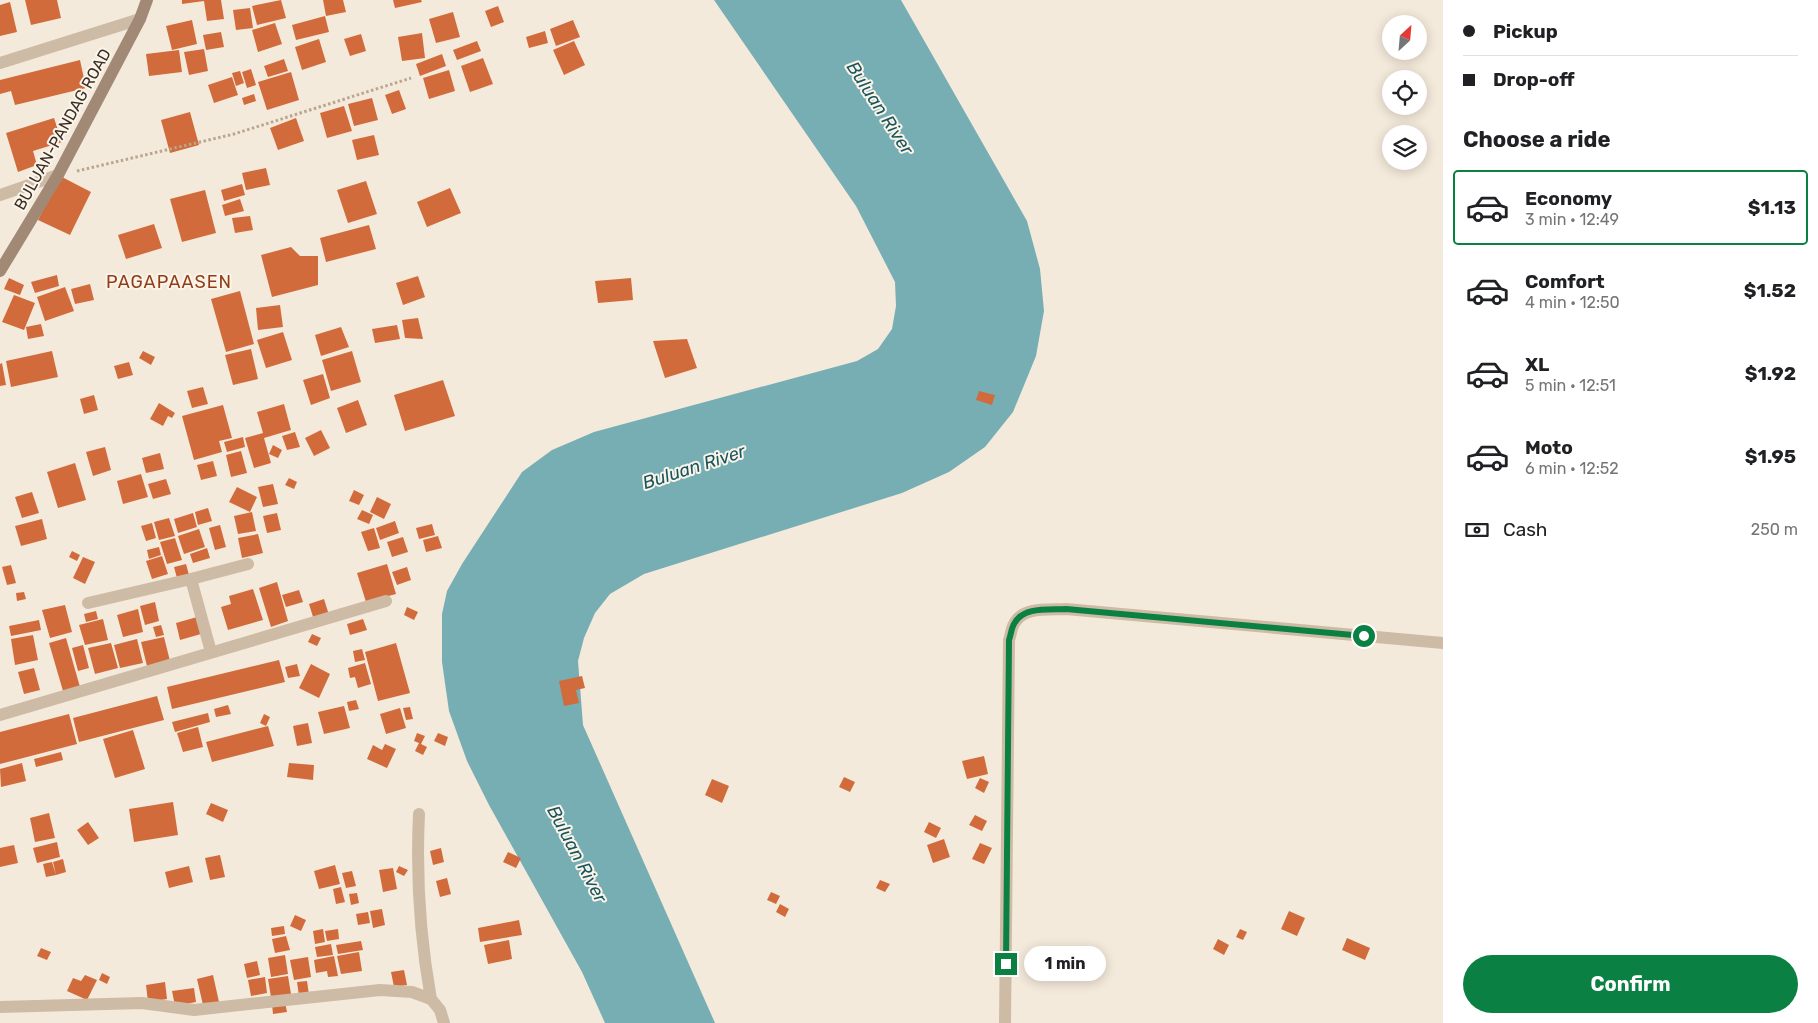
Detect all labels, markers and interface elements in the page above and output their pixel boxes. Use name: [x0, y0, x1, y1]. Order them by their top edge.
north arrow: [1382, 15, 1428, 60]
map controls: [1382, 15, 1427, 170]
text: Pickup: [1493, 20, 1558, 43]
street label: BULUAN-PANDAG ROAD: [10, 45, 115, 213]
water label: Buluan River: [842, 57, 919, 160]
text: Drop-off: [1493, 68, 1575, 91]
button: locate: [1382, 70, 1427, 115]
button: layers: [1382, 125, 1427, 170]
text: Choose a ride: [1463, 126, 1610, 153]
icon: car: [1465, 185, 1510, 230]
text: Economy: [1525, 187, 1612, 210]
text: $1.13: [1748, 196, 1796, 219]
text: 3 min · 12:49: [1525, 210, 1619, 229]
icon: car: [1465, 268, 1510, 313]
text: Comfort: [1525, 270, 1605, 293]
district label: PAGAPAASEN: [106, 271, 232, 293]
text: $1.52: [1744, 279, 1796, 302]
text: 4 min · 12:50: [1525, 293, 1620, 312]
icon: car: [1465, 351, 1510, 396]
text: XL: [1525, 353, 1549, 376]
text: $1.92: [1745, 362, 1796, 385]
text: 5 min · 12:51: [1525, 376, 1616, 395]
icon: car: [1465, 434, 1510, 479]
text: Moto: [1525, 436, 1573, 459]
water label: Buluan River: [640, 440, 749, 494]
text: $1.95: [1745, 445, 1796, 468]
text: 6 min · 12:52: [1525, 459, 1619, 478]
icon: cash: [1463, 516, 1491, 544]
text: Cash: [1503, 518, 1547, 541]
text: 250 m: [1751, 520, 1798, 539]
route start: [1353, 625, 1375, 647]
water label: Buluan River: [542, 802, 612, 907]
callout: 1 min: [1024, 946, 1106, 982]
route end: [995, 953, 1017, 975]
text: 1 min: [1045, 954, 1085, 973]
button: Confirm: [1463, 955, 1798, 1013]

